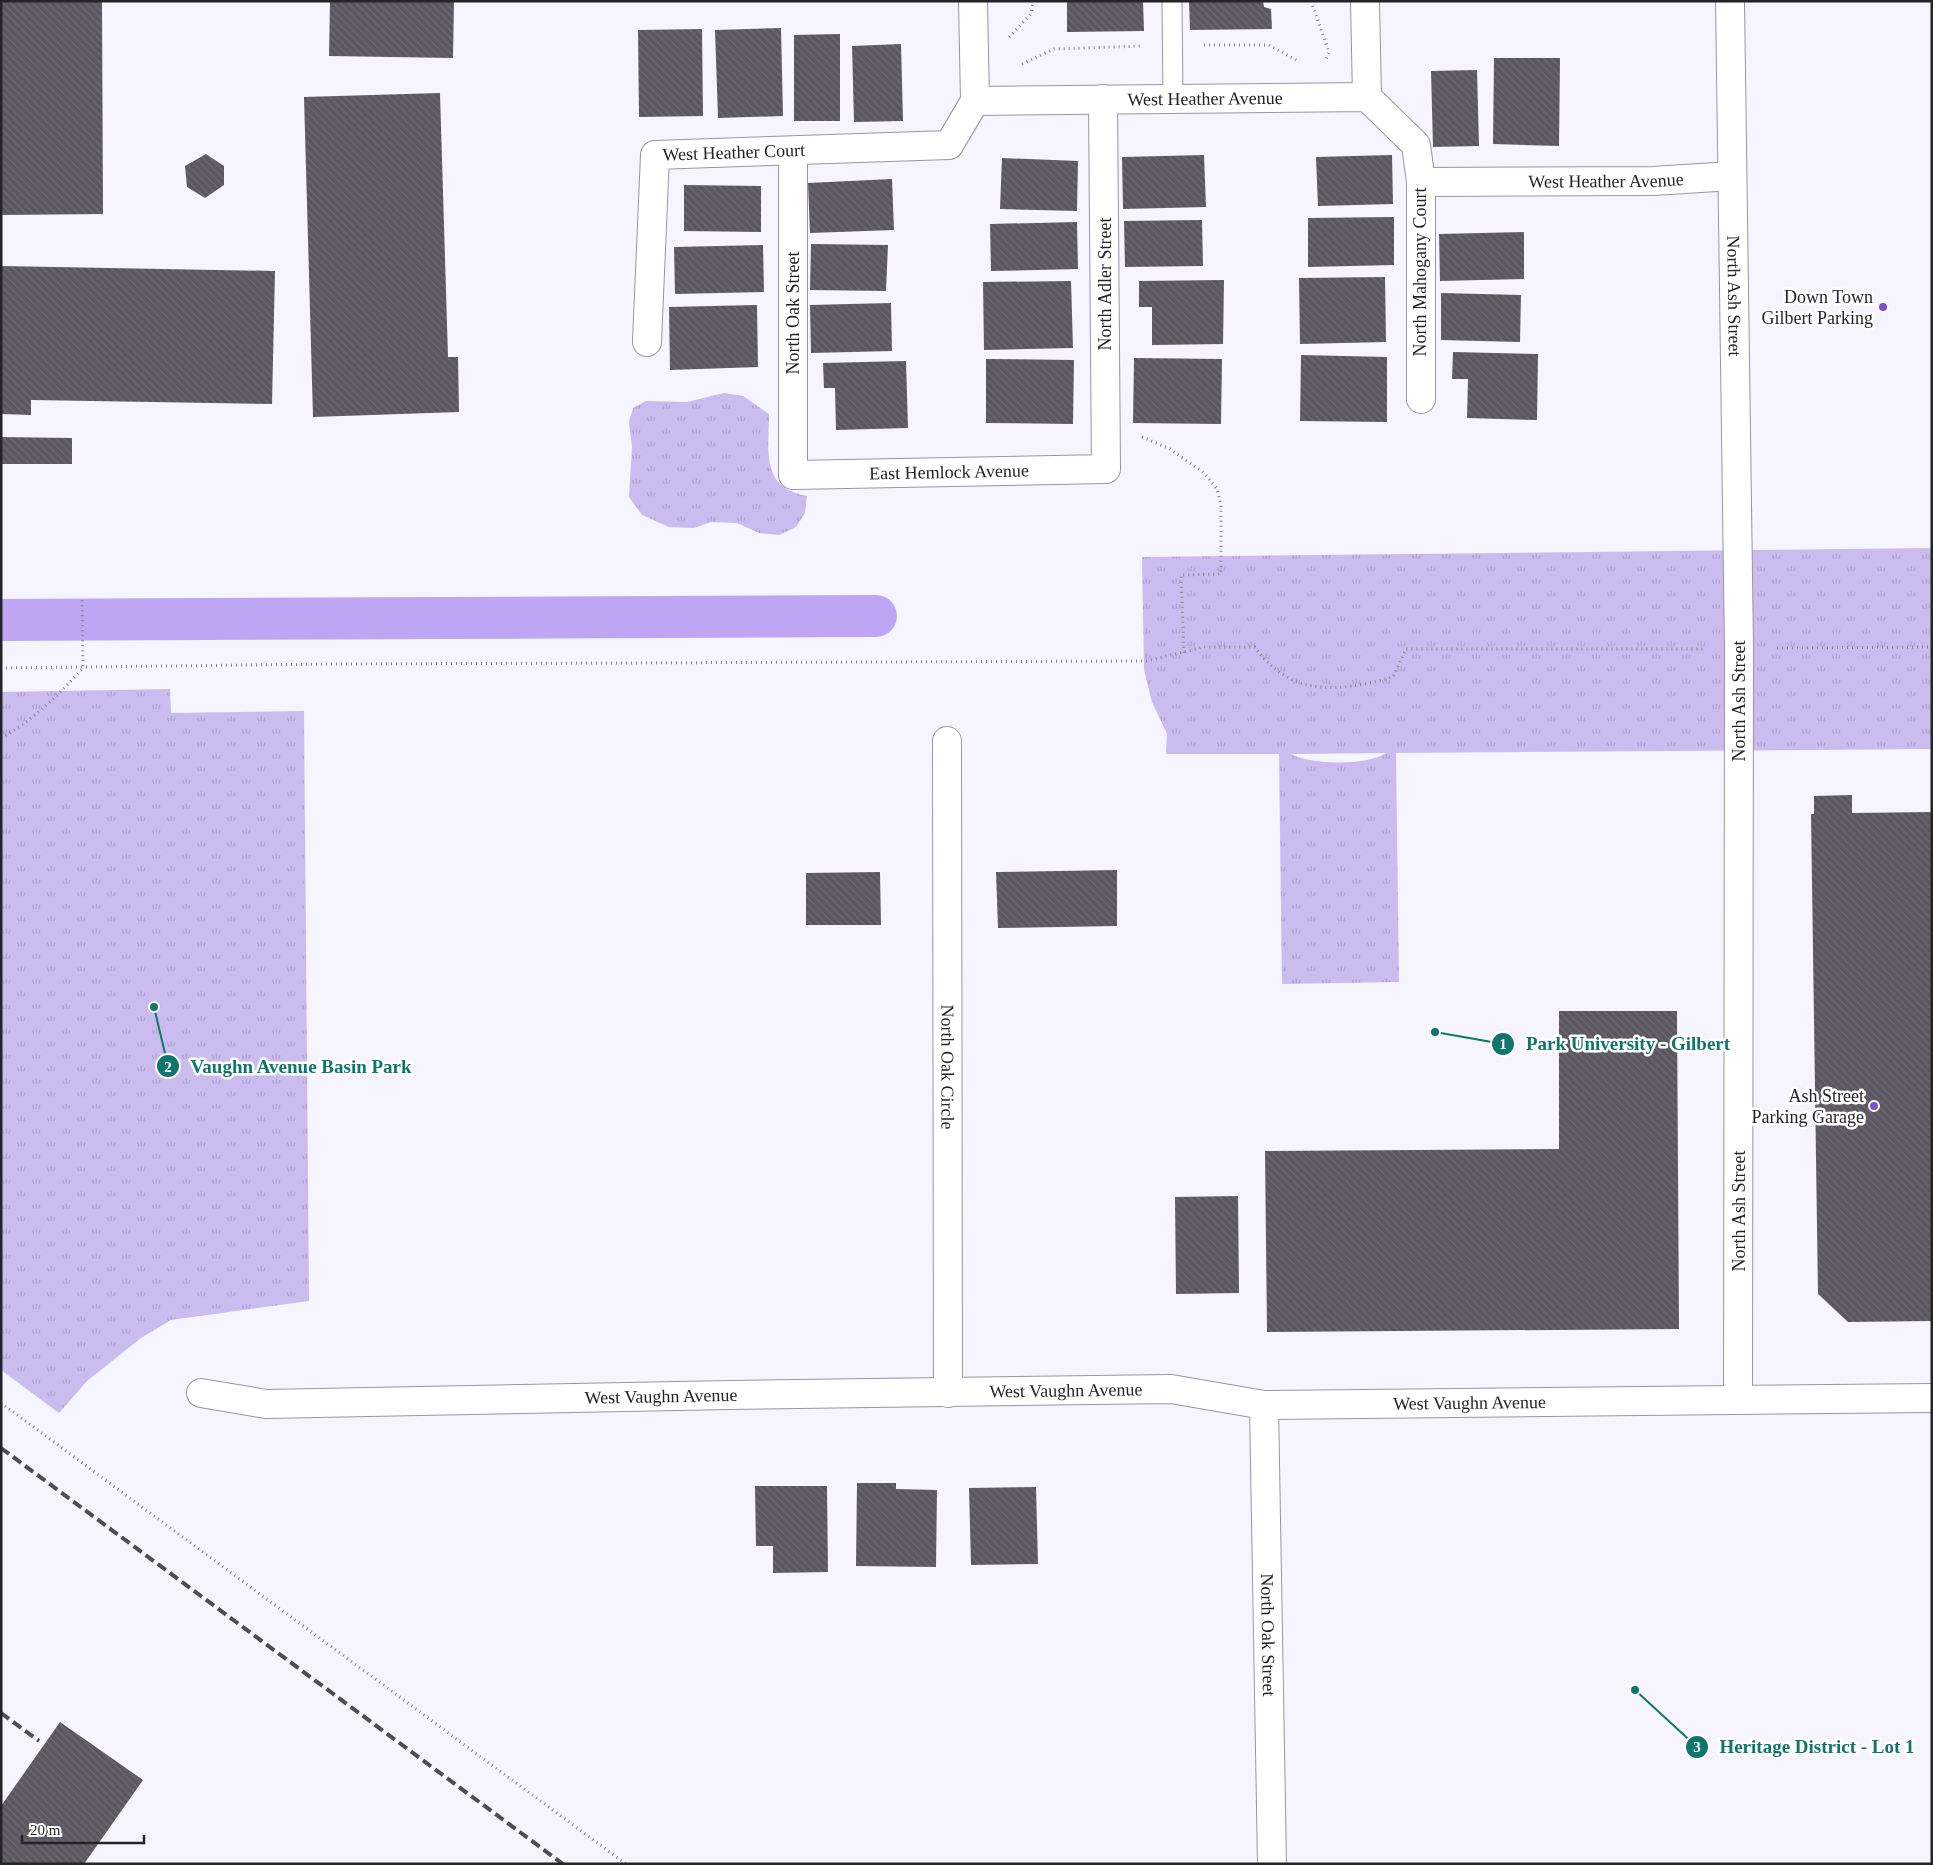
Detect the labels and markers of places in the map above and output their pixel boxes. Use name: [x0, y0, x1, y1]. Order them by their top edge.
place label: Down Town Gilbert Parking: [1762, 287, 1873, 328]
marker: Down Town Gilbert Parking: [1877, 301, 1889, 313]
callout: Park University - Gilbert: [1491, 1027, 1740, 1061]
callout: Vaughn Avenue Basin Park: [155, 1049, 422, 1083]
place label: Ash Street Parking Garage: [1752, 1086, 1864, 1127]
marker: Ash Street Parking Garage: [1868, 1100, 1880, 1112]
callout: Heritage District - Lot 1: [1685, 1730, 1925, 1764]

